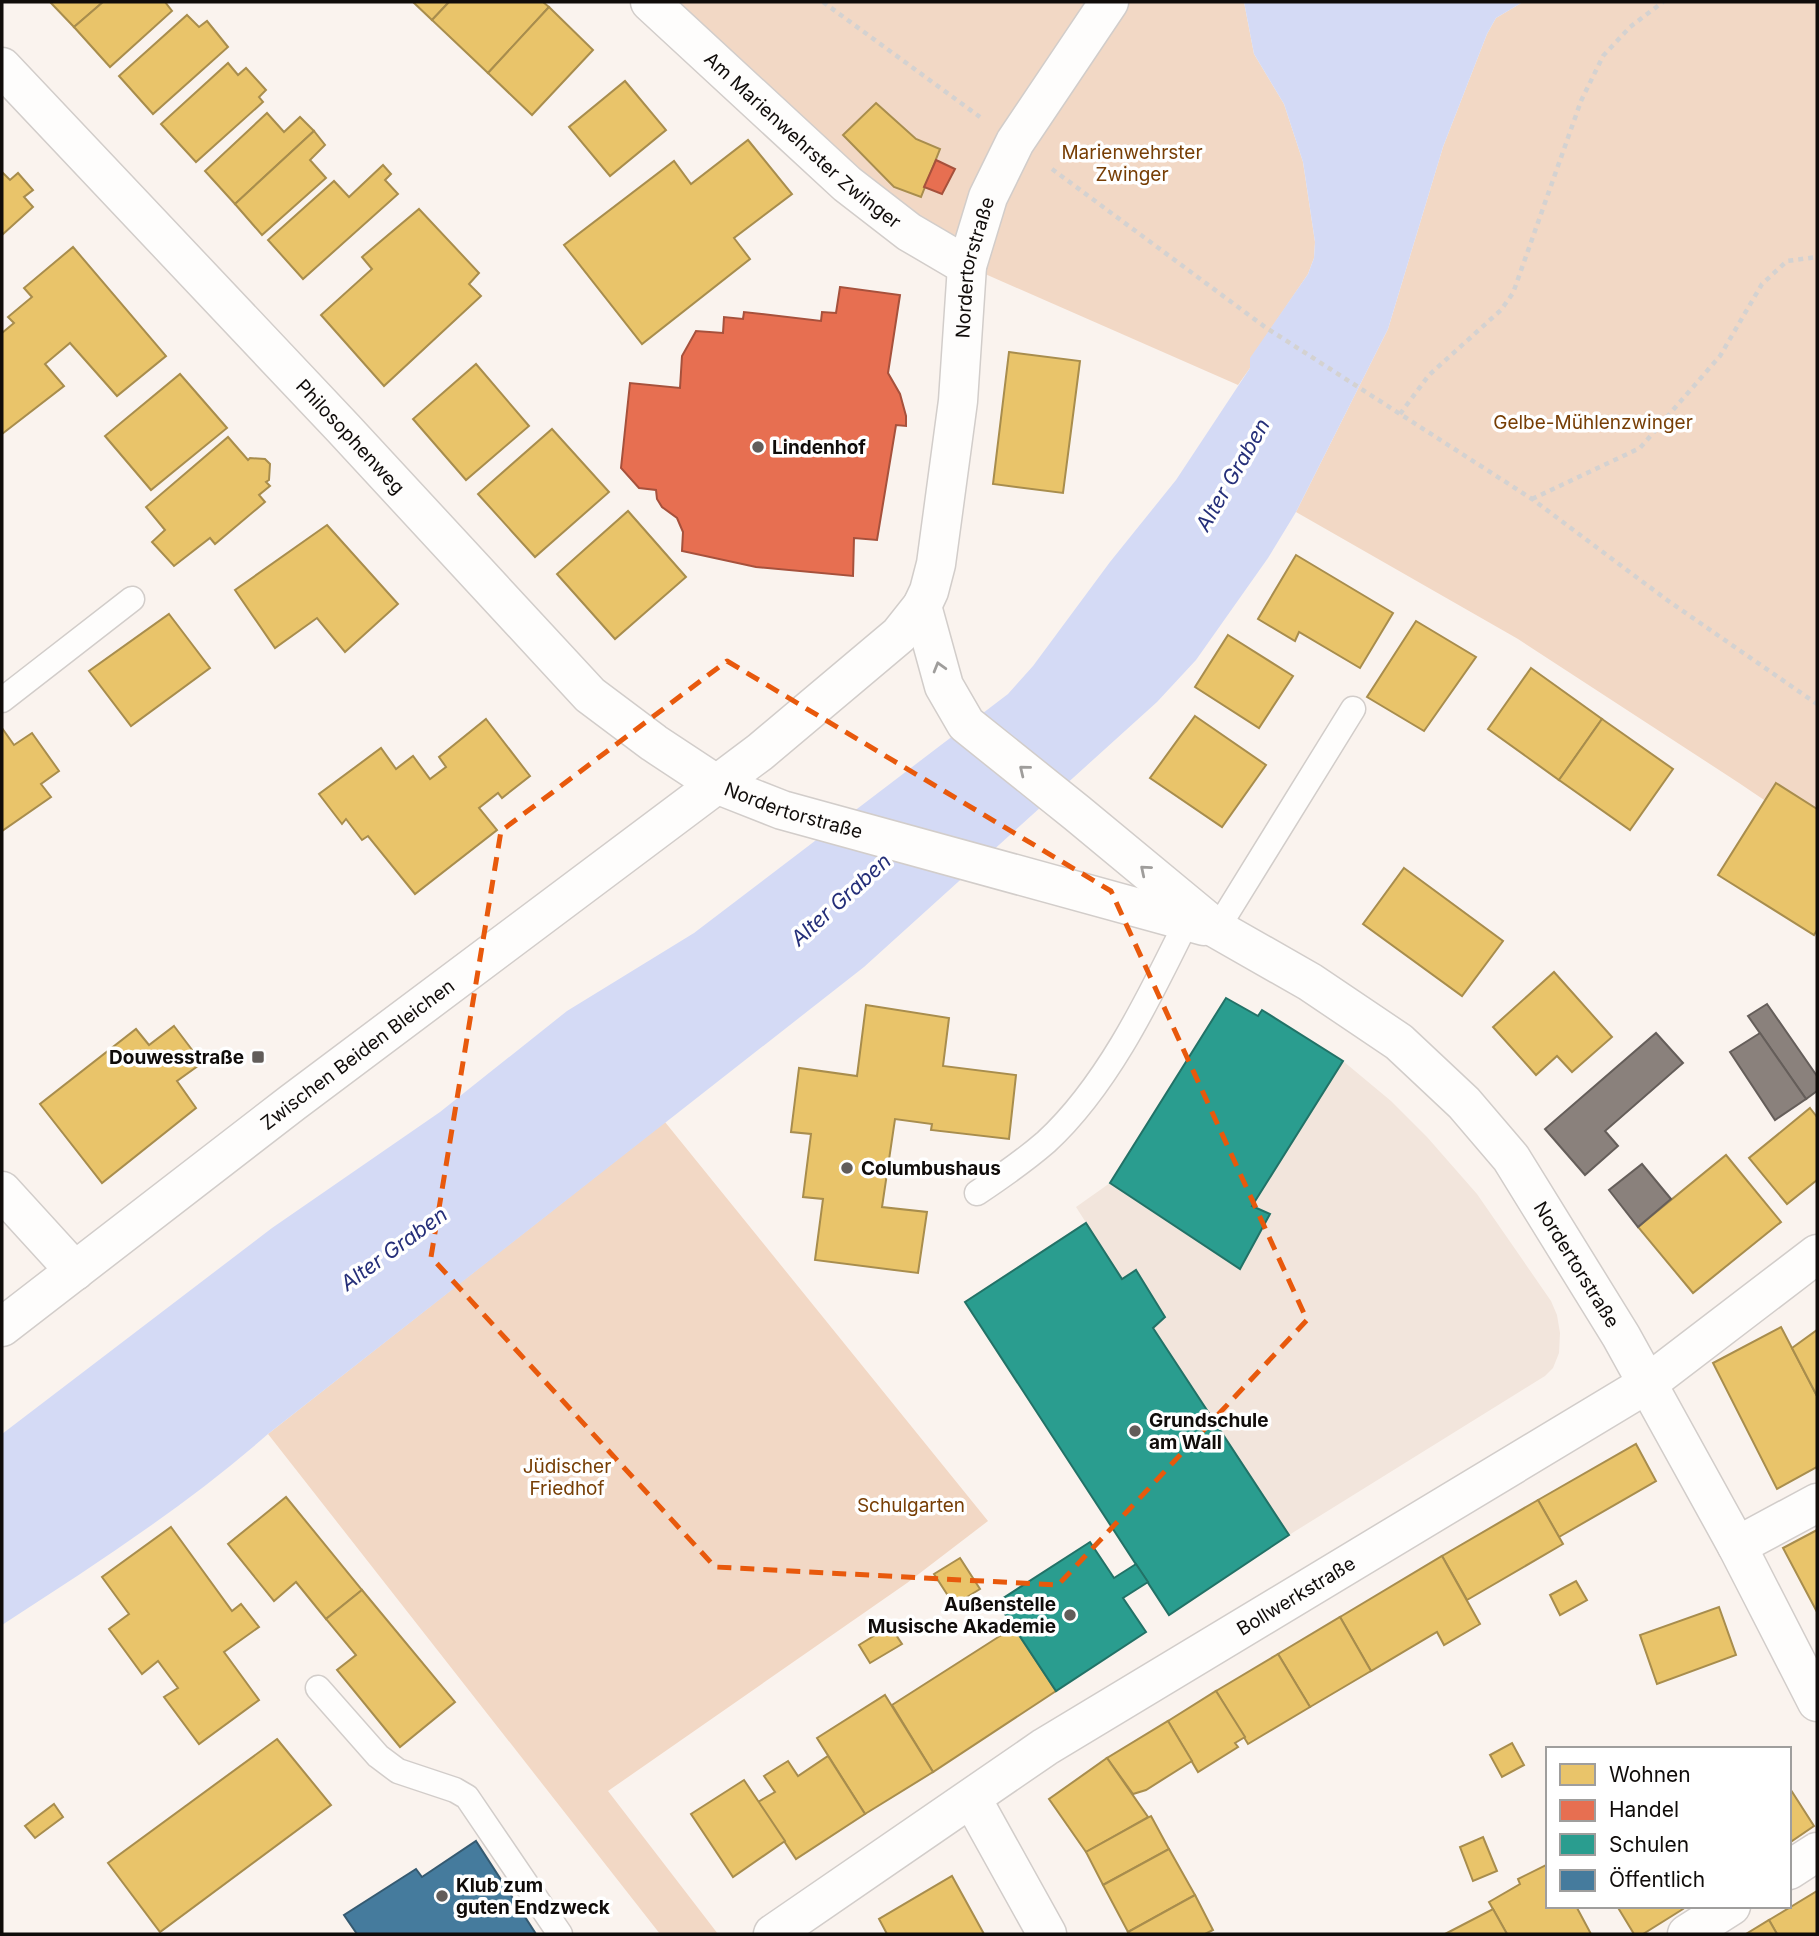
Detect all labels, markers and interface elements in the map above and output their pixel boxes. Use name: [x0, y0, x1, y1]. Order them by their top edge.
street label: Am Marienwehrster Zwinger: [700, 47, 905, 233]
park label: Marienwehrster Zwinger: [1061, 141, 1203, 186]
street label: Nordertorstraße: [951, 194, 999, 339]
street label: Philosophenweg: [291, 375, 409, 499]
park label: Gelbe-Mühlenzwinger: [1493, 411, 1693, 434]
water label: Alter Graben: [1190, 414, 1275, 536]
place label: Lindenhof: [772, 436, 866, 459]
marker: Lindenhof: [750, 439, 766, 455]
one-way arrow: [932, 661, 947, 673]
one-way arrow: [1019, 766, 1031, 779]
street label: Nordertorstraße: [721, 777, 865, 844]
water label: Alter Graben: [785, 848, 896, 952]
one-way arrow: [1141, 866, 1154, 878]
street label: Zwischen Beiden Bleichen: [256, 974, 459, 1135]
place label: Douwesstraße: [109, 1046, 244, 1069]
marker: Douwesstraße: [250, 1049, 266, 1065]
place label: Columbushaus: [861, 1157, 1001, 1180]
marker: Columbushaus: [839, 1160, 855, 1176]
street label: Nordertorstraße: [1529, 1197, 1624, 1332]
water label: Alter Graben: [335, 1201, 452, 1296]
place label: Grundschule am Wall: [1149, 1409, 1269, 1454]
marker: Grundschule am Wall: [1127, 1423, 1143, 1439]
park label: Jüdischer Friedhof: [523, 1455, 611, 1500]
park label: Schulgarten: [857, 1494, 965, 1517]
street label: Bollwerkstraße: [1233, 1552, 1359, 1641]
place label: Außenstelle Musische Akademie: [868, 1593, 1056, 1638]
marker: Außenstelle Musische Akademie: [1062, 1607, 1078, 1623]
legend: [1546, 1747, 1791, 1908]
text: Wohnen: [1609, 1762, 1691, 1787]
text: Handel: [1609, 1797, 1679, 1822]
text: Schulen: [1609, 1832, 1689, 1857]
text: Öffentlich: [1609, 1867, 1705, 1892]
place label: Klub zum guten Endzweck: [456, 1874, 610, 1919]
marker: Klub zum guten Endzweck: [434, 1888, 450, 1904]

